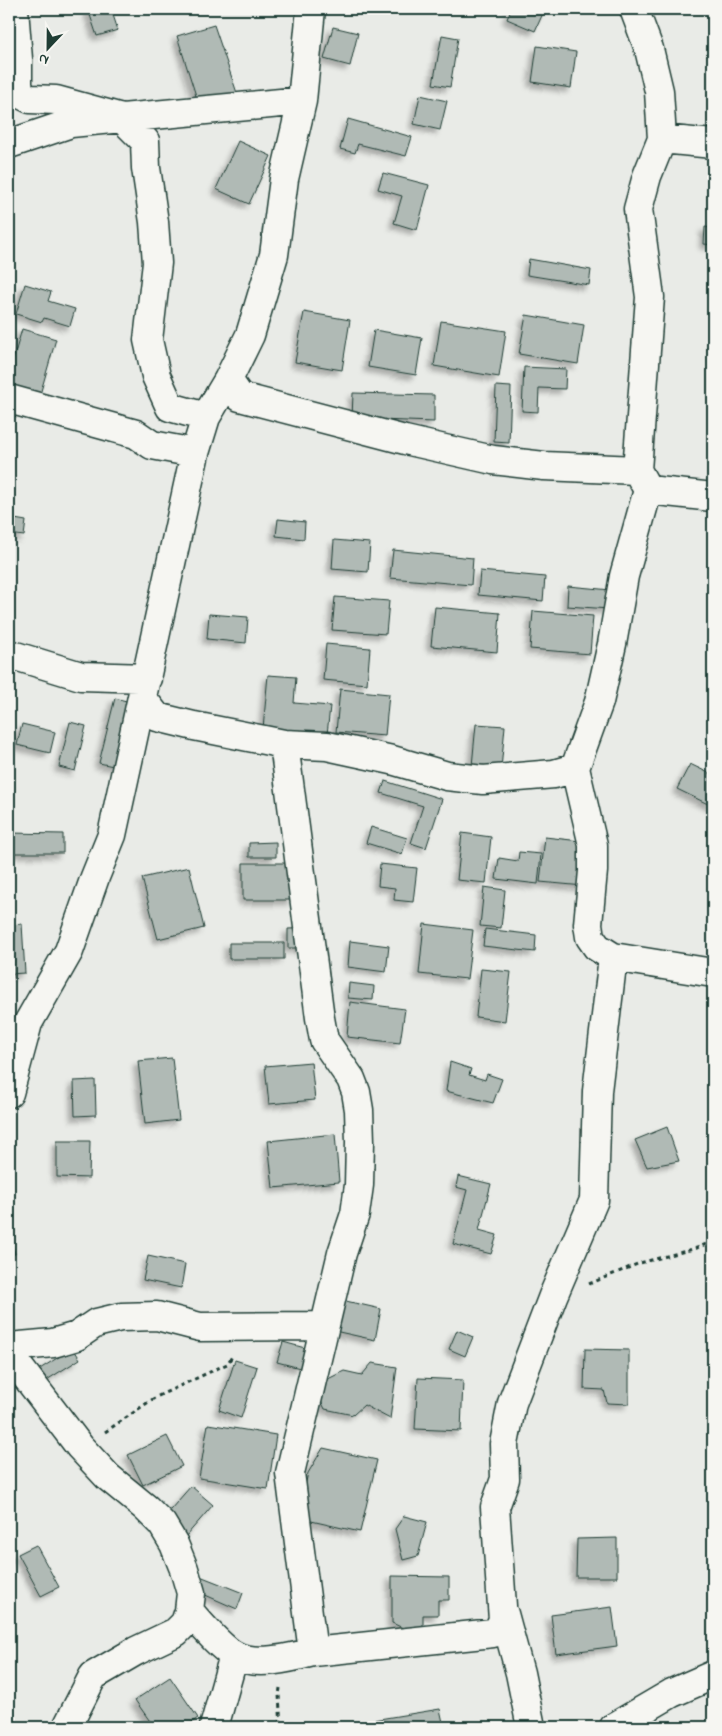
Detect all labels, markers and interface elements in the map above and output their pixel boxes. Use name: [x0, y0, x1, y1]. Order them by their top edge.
north arrow: [22, 22, 72, 72]
text: N: [35, 47, 52, 70]

